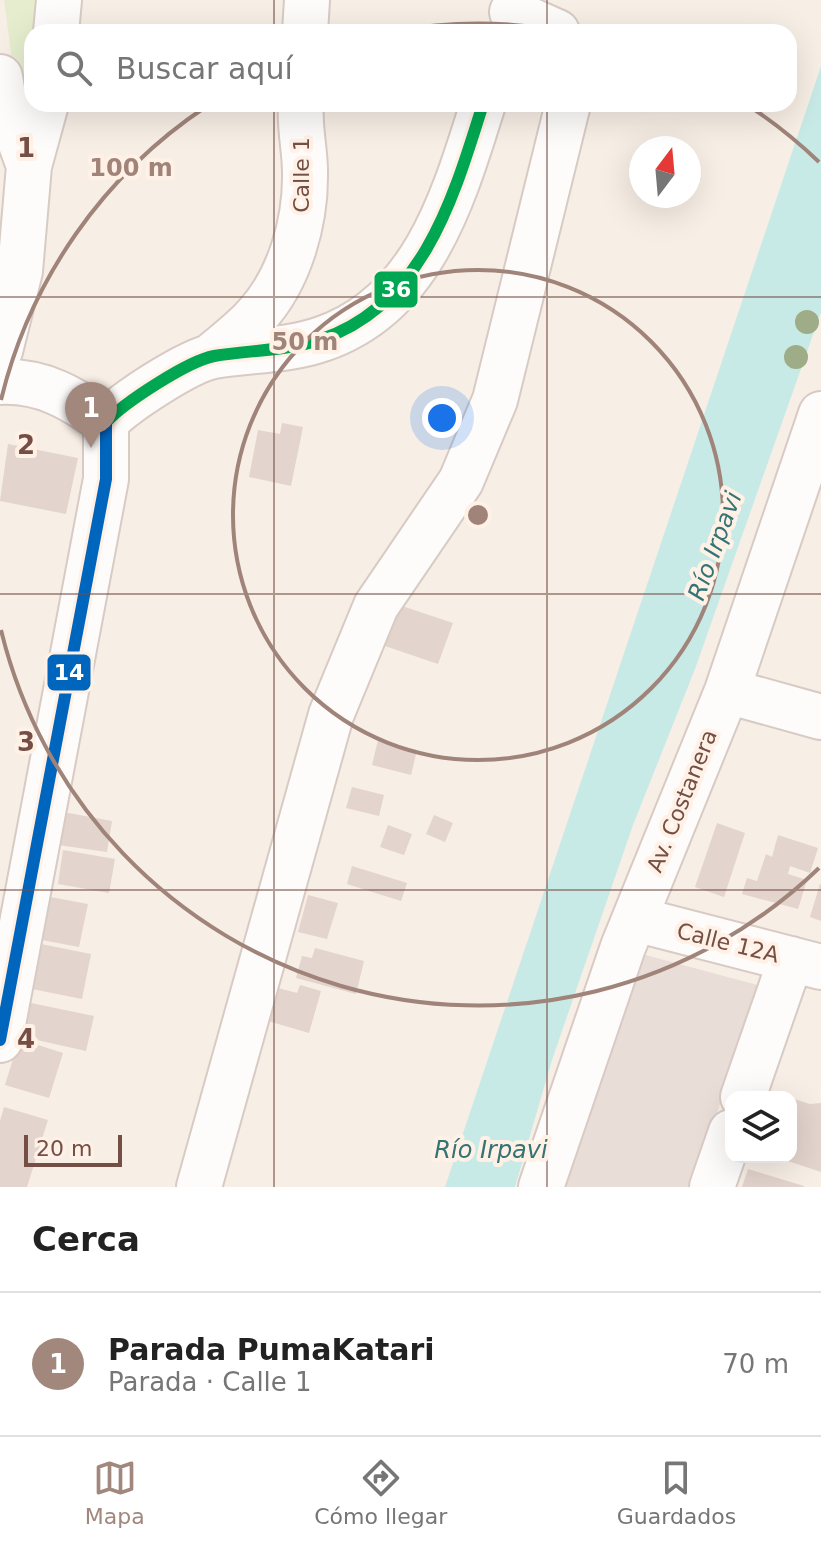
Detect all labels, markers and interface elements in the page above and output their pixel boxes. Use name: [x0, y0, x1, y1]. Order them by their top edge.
search box: [24, 24, 797, 112]
icon: search: [52, 46, 96, 90]
text: Buscar aquí: [116, 51, 293, 86]
text: 1: [17, 133, 35, 163]
north arrow: [629, 136, 701, 208]
street label: Calle 1: [289, 137, 314, 213]
text: 100 m: [89, 154, 173, 182]
line badge: 36: [373, 270, 419, 309]
text: 36: [381, 277, 411, 302]
text: 50 m: [272, 328, 338, 356]
pin: 1: [65, 382, 117, 448]
your location: [422, 398, 462, 438]
text: 2: [17, 430, 35, 460]
water label: Río Irpavi: [682, 488, 748, 604]
centre of rings: [464, 501, 492, 529]
line badge: 14: [46, 653, 92, 692]
text: 14: [54, 660, 84, 685]
street label: Av. Costanera: [642, 726, 722, 876]
text: 3: [17, 727, 35, 757]
street label: Calle 12A: [674, 918, 782, 968]
text: 4: [17, 1024, 35, 1054]
map controls: [725, 1091, 797, 1163]
button: layers: [725, 1091, 797, 1163]
scale bar: [24, 1131, 122, 1167]
text: 20 m: [36, 1136, 92, 1161]
water label: Río Irpavi: [434, 1136, 548, 1164]
text: Cerca: [32, 1219, 140, 1259]
text: Parada PumaKatari: [108, 1332, 435, 1367]
text: 1: [49, 1349, 67, 1379]
text: 70 m: [722, 1349, 789, 1379]
text: Parada · Calle 1: [108, 1367, 312, 1397]
tab: Mapa: [85, 1456, 145, 1529]
tab: Cómo llegar: [314, 1456, 447, 1529]
tab: Guardados: [617, 1456, 736, 1529]

